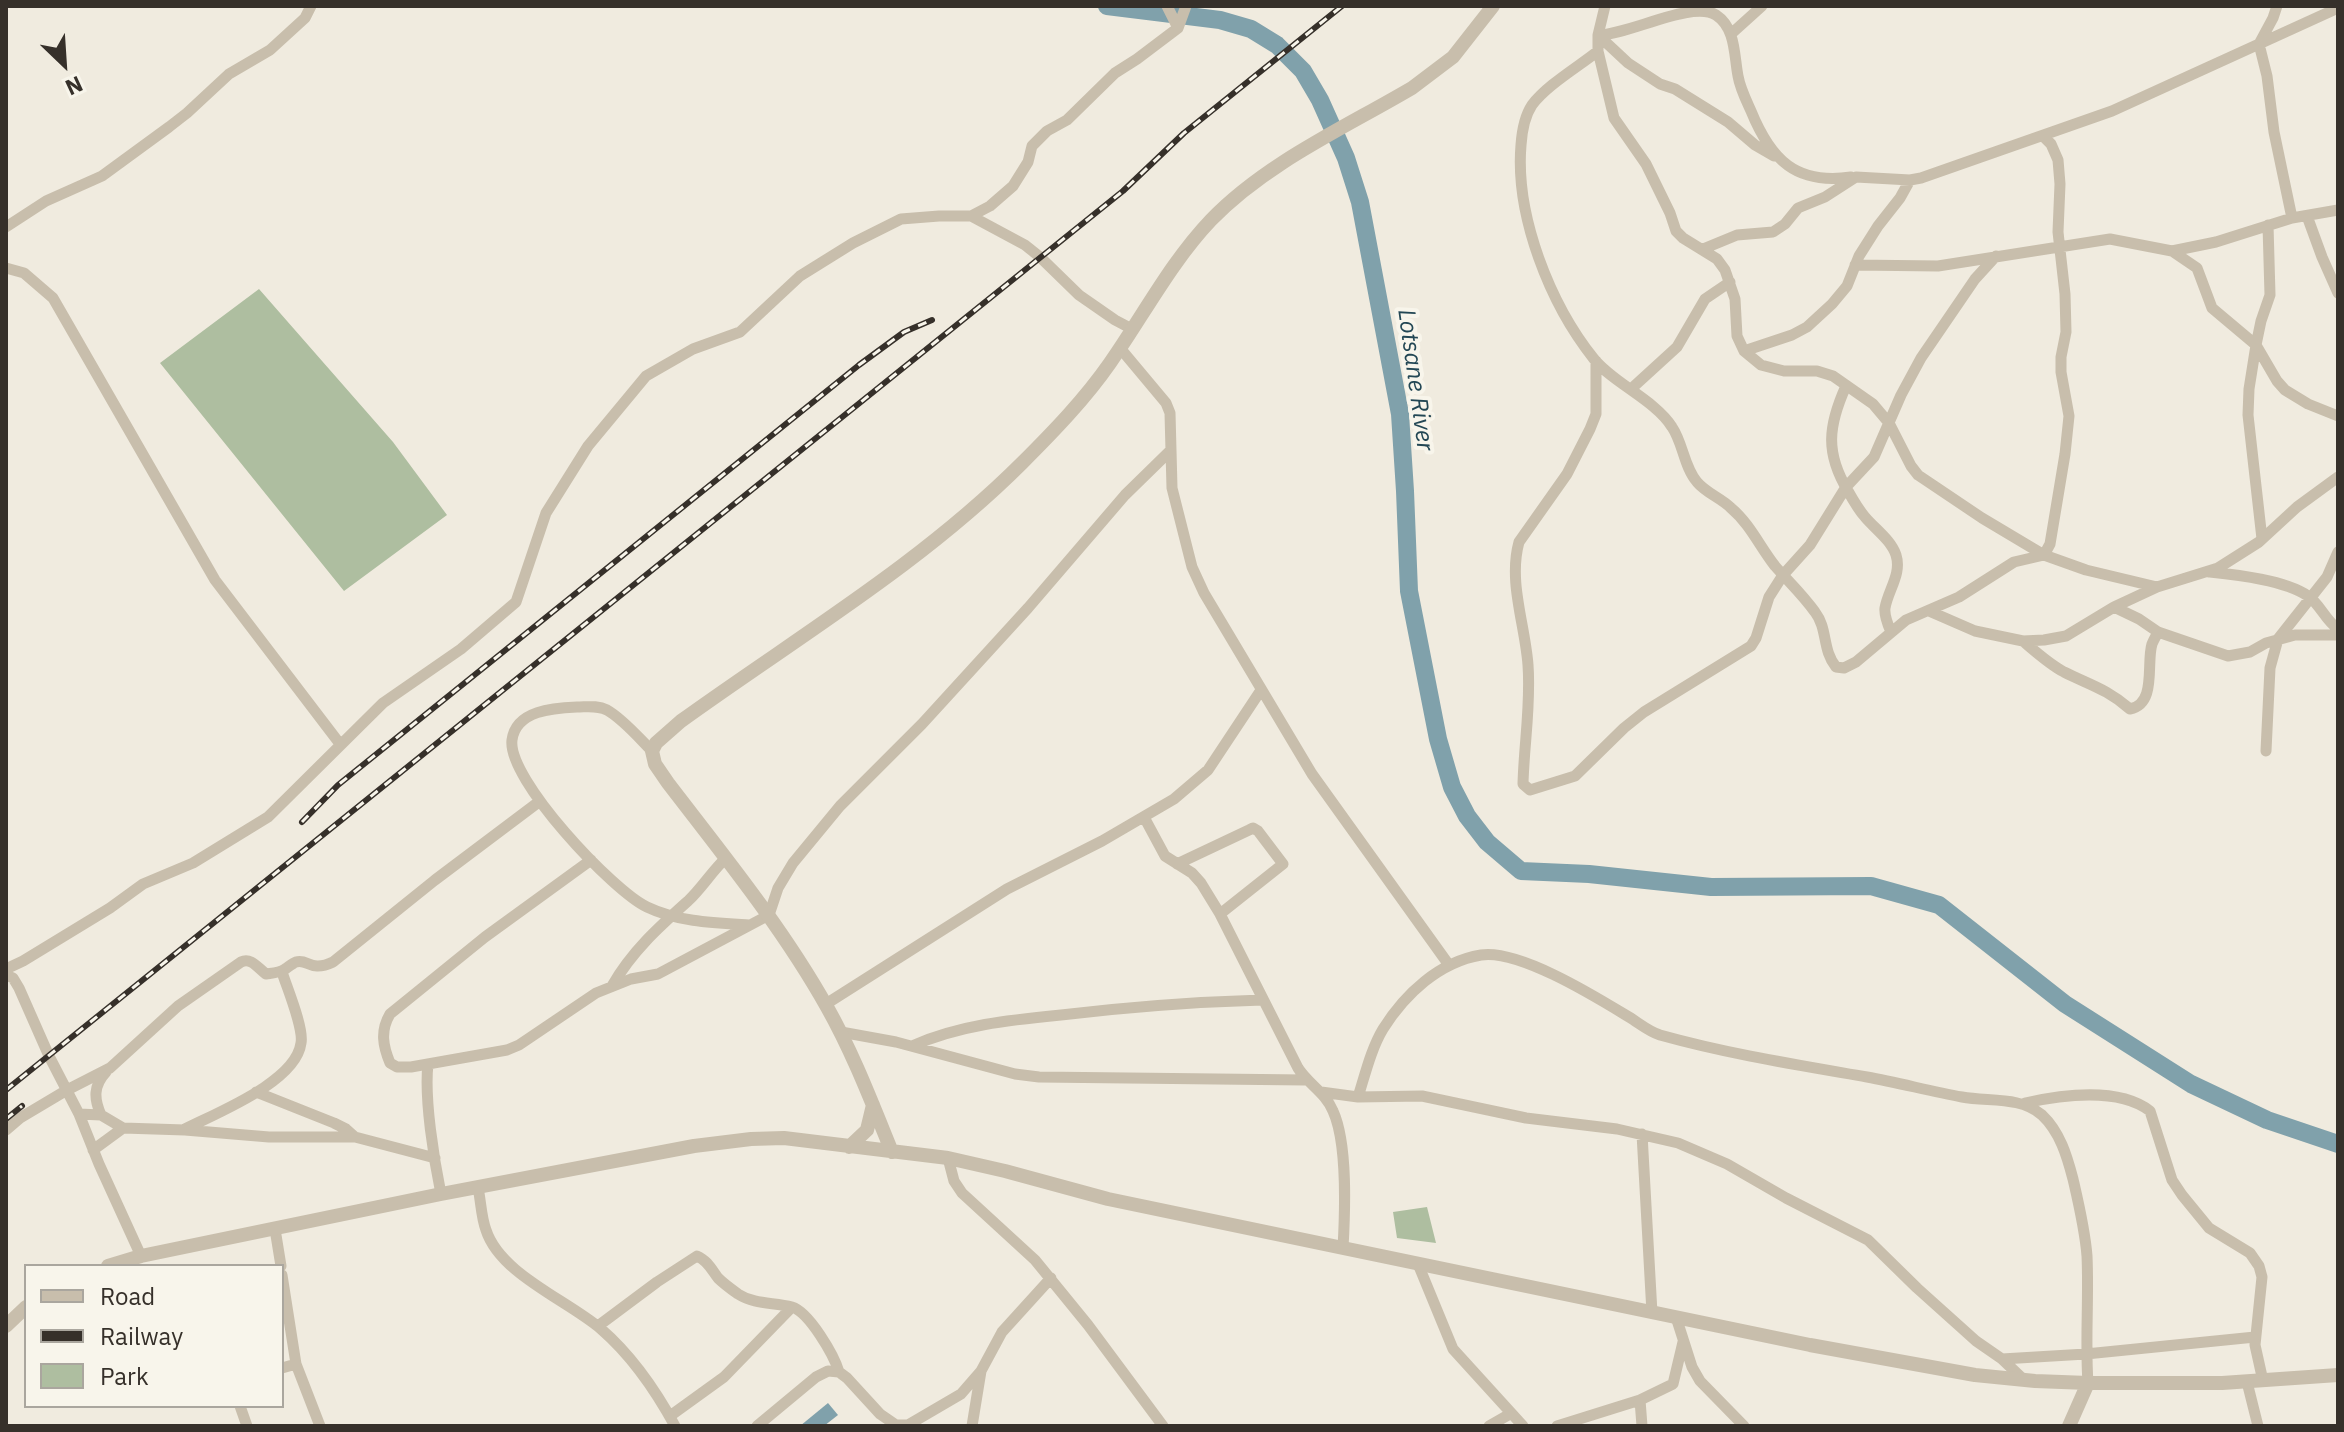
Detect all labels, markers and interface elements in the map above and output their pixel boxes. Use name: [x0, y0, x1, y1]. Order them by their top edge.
north arrow: [24, 24, 104, 104]
text: N: [61, 70, 88, 103]
water label: Lotsane River: [1391, 307, 1439, 453]
legend: [24, 1264, 284, 1408]
text: Road: [100, 1280, 155, 1312]
text: Railway: [100, 1320, 183, 1352]
text: Park: [100, 1360, 149, 1392]

